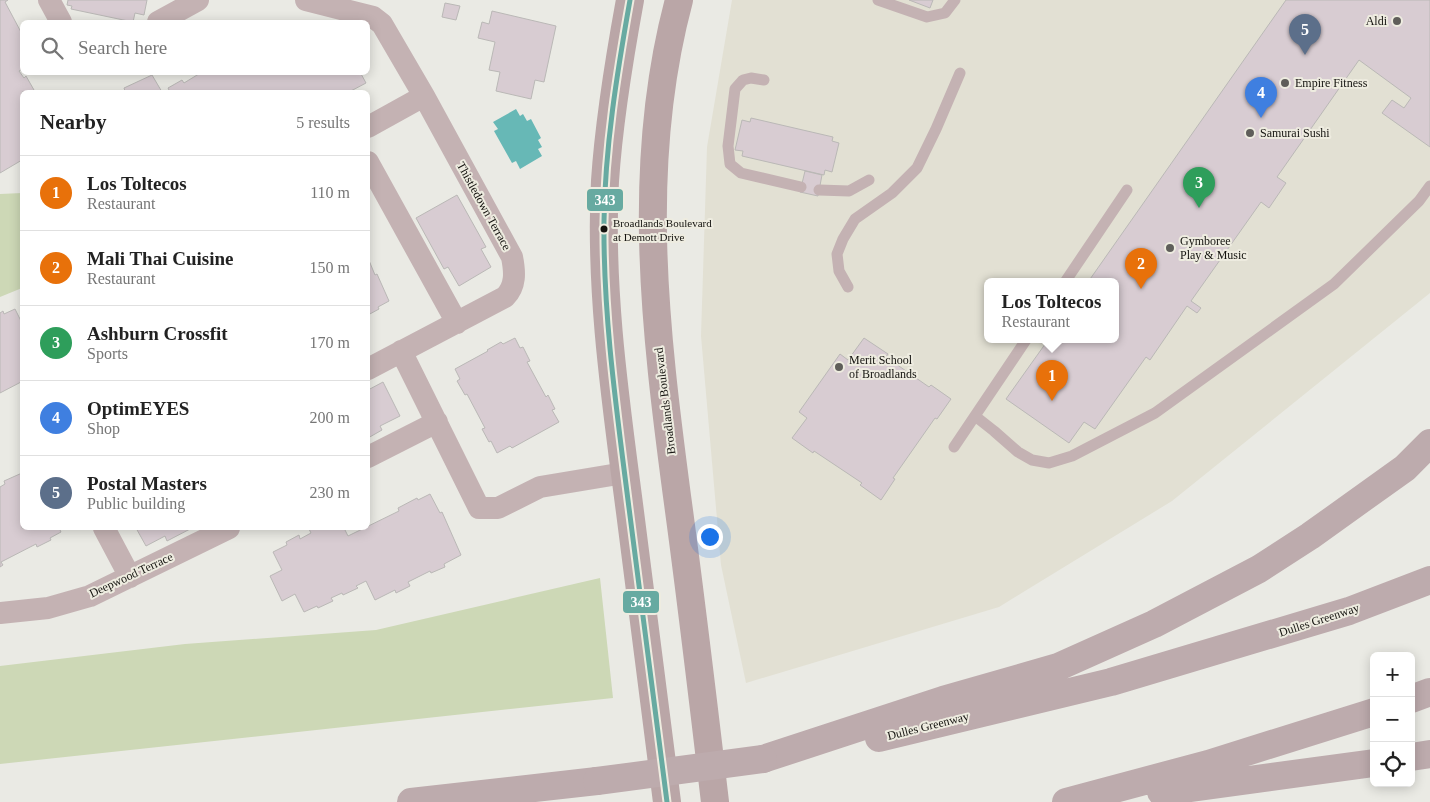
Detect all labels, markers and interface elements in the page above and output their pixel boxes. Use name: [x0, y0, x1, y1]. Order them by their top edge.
pin: 5: [1289, 14, 1321, 55]
place label: Aldi: [1366, 14, 1388, 28]
marker: Aldi: [1391, 15, 1403, 27]
search box: [20, 20, 370, 75]
icon: search: [38, 34, 66, 62]
text: Search here: [78, 37, 167, 58]
place label: Empire Fitness: [1295, 76, 1368, 90]
pin: 4: [1245, 77, 1277, 118]
marker: Empire Fitness: [1279, 77, 1291, 89]
text: Nearby: [40, 110, 107, 134]
text: 5 results: [296, 114, 350, 131]
place label: Samurai Sushi: [1260, 126, 1330, 140]
marker: Samurai Sushi: [1244, 127, 1256, 139]
street label: Thistledown Terrace: [454, 159, 514, 253]
pin: 3: [1183, 167, 1215, 208]
text: Los Toltecos: [87, 173, 187, 194]
text: 1: [52, 184, 60, 201]
text: 110 m: [310, 184, 350, 201]
line badge: 343: [586, 188, 624, 212]
text: 343: [595, 193, 616, 208]
text: Restaurant: [87, 195, 155, 212]
place label: Broadlands Boulevard at Demott Drive: [613, 217, 712, 243]
marker: Broadlands Boulevard at Demott Drive: [599, 224, 609, 234]
place label: Gymboree Play & Music: [1180, 234, 1247, 262]
marker: Gymboree Play & Music: [1164, 242, 1176, 254]
text: Mali Thai Cuisine: [87, 248, 233, 269]
pin: 2: [1125, 248, 1157, 289]
text: 2: [52, 259, 60, 276]
text: 150 m: [310, 259, 350, 276]
text: Restaurant: [87, 270, 155, 287]
popup: [984, 278, 1119, 343]
text: Los Toltecos: [1002, 291, 1101, 312]
text: Restaurant: [1002, 313, 1070, 330]
text: Ashburn Crossfit: [87, 323, 228, 344]
text: 3: [52, 334, 60, 351]
text: 170 m: [310, 334, 350, 351]
text: Sports: [87, 345, 128, 362]
street label: Broadlands Boulevard: [651, 347, 679, 455]
place label: Merit School of Broadlands: [849, 353, 917, 381]
pin: 1: [1036, 360, 1068, 401]
marker: Merit School of Broadlands: [833, 361, 845, 373]
text: OptimEYES: [87, 398, 189, 419]
text: 4: [52, 409, 60, 426]
text: 200 m: [310, 409, 350, 426]
text: Shop: [87, 420, 120, 437]
text: Postal Masters: [87, 473, 207, 494]
text: 5: [52, 484, 60, 501]
text: 230 m: [310, 484, 350, 501]
text: Public building: [87, 495, 185, 512]
your location: [697, 524, 723, 550]
street label: Deepwood Terrace: [87, 550, 175, 600]
line badge: 343: [622, 590, 660, 614]
text: 343: [631, 595, 652, 610]
street label: Dulles Greenway: [1277, 600, 1361, 640]
map controls: [1370, 652, 1415, 787]
button: +: [1370, 652, 1415, 697]
button: −: [1370, 697, 1415, 742]
street label: Dulles Greenway: [886, 709, 970, 743]
button: locate: [1370, 742, 1415, 787]

